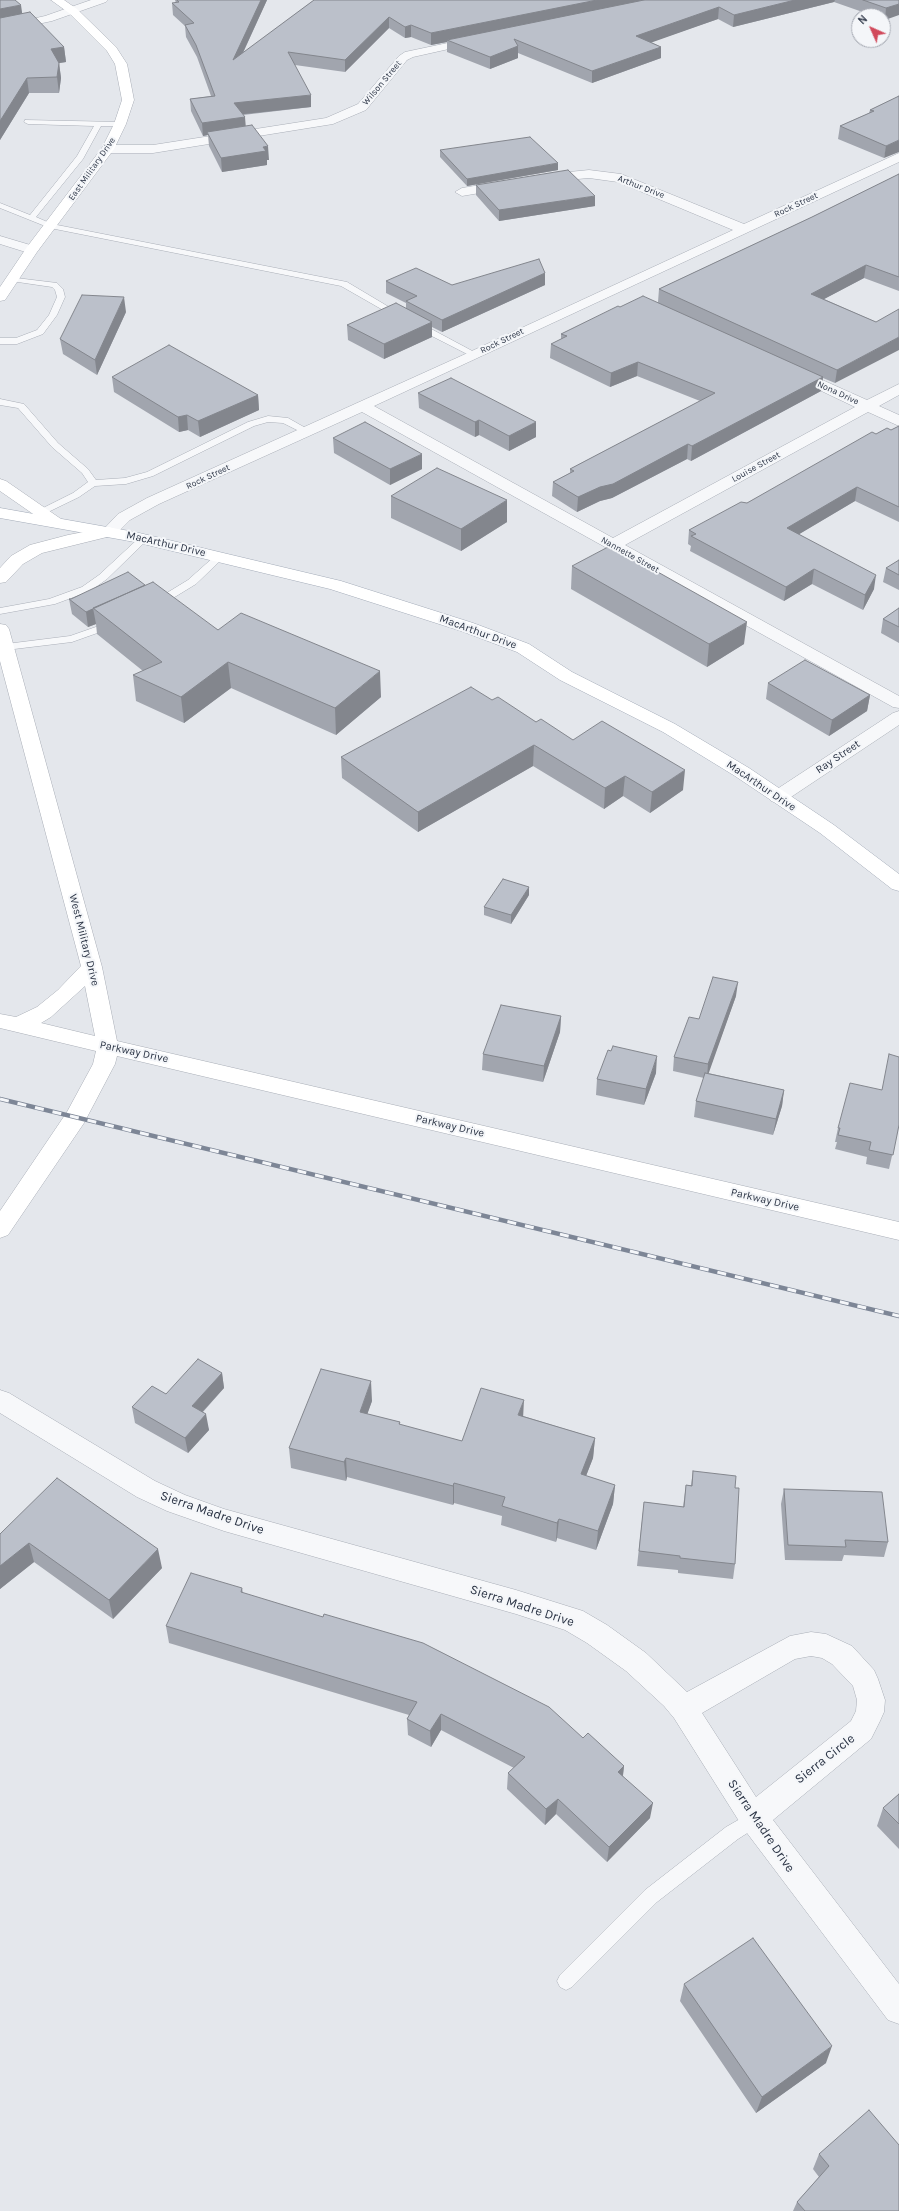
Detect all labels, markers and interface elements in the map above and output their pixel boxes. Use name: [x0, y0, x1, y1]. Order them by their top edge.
north arrow: [851, 8, 891, 48]
text: N: [855, 12, 870, 27]
street label: Wilson Street: [360, 58, 404, 108]
street label: East Military Drive: [66, 135, 118, 203]
street label: Arthur Drive: [616, 173, 666, 201]
street label: Rock Street: [772, 190, 820, 220]
street label: Rock Street: [479, 326, 525, 356]
street label: Nona Drive: [815, 379, 861, 407]
street label: Louise Street: [730, 449, 782, 485]
street label: Rock Street: [184, 462, 232, 492]
street label: MacArthur Drive: [125, 528, 207, 560]
street label: Nannette Street: [599, 535, 661, 575]
street label: MacArthur Drive: [438, 612, 518, 652]
street label: Ray Street: [813, 737, 863, 777]
street label: MacArthur Drive: [724, 758, 798, 814]
street label: West Military Drive: [66, 893, 102, 987]
street label: Parkway Drive: [99, 1038, 169, 1066]
street label: Parkway Drive: [415, 1112, 485, 1140]
street label: Parkway Drive: [730, 1186, 800, 1214]
street label: Sierra Madre Drive: [158, 1488, 266, 1538]
street label: Sierra Madre Drive: [468, 1582, 576, 1630]
street label: Sierra Circle: [792, 1731, 858, 1787]
street label: Sierra Madre Drive: [724, 1777, 798, 1875]

